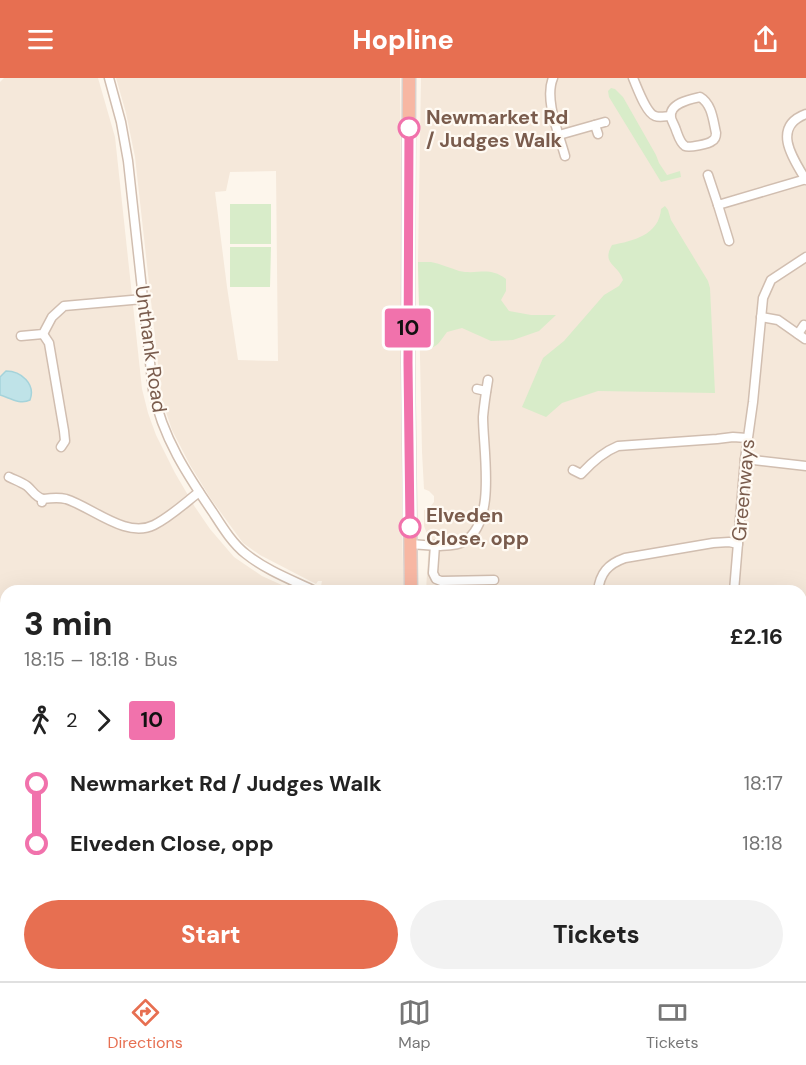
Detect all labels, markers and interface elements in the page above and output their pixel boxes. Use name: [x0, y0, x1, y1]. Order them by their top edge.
text: Hopline: [352, 22, 454, 57]
icon: menu: [24, 23, 57, 56]
icon: share: [749, 23, 782, 56]
place label: Newmarket Rd / Judges Walk: [426, 104, 568, 153]
marker: Newmarket Rd / Judges Walk: [398, 117, 420, 139]
street label: Unthank Road: [129, 284, 173, 414]
line badge: 10: [381, 308, 435, 348]
text: 10: [397, 314, 419, 342]
street label: Greenways: [726, 438, 760, 542]
place label: Elveden Close, opp: [426, 502, 529, 551]
marker: Elveden Close, opp: [399, 516, 421, 538]
text: 3 min: [24, 602, 112, 645]
text: £2.16: [730, 622, 783, 651]
text: 18:15 – 18:18 · Bus: [24, 646, 178, 672]
icon: walk: [24, 704, 57, 737]
icon: forward: [87, 704, 120, 737]
text: 10: [141, 706, 163, 734]
text: 2: [66, 707, 78, 733]
text: Newmarket Rd / Judges Walk: [70, 769, 382, 798]
text: 18:17: [744, 770, 783, 796]
text: Elveden Close, opp: [70, 829, 274, 858]
text: 18:18: [742, 830, 783, 856]
button: Start: [24, 900, 398, 969]
button: Tickets: [410, 900, 783, 969]
tab: Directions: [108, 996, 183, 1053]
tab: Map: [398, 996, 431, 1053]
tab: Tickets: [646, 996, 698, 1053]

